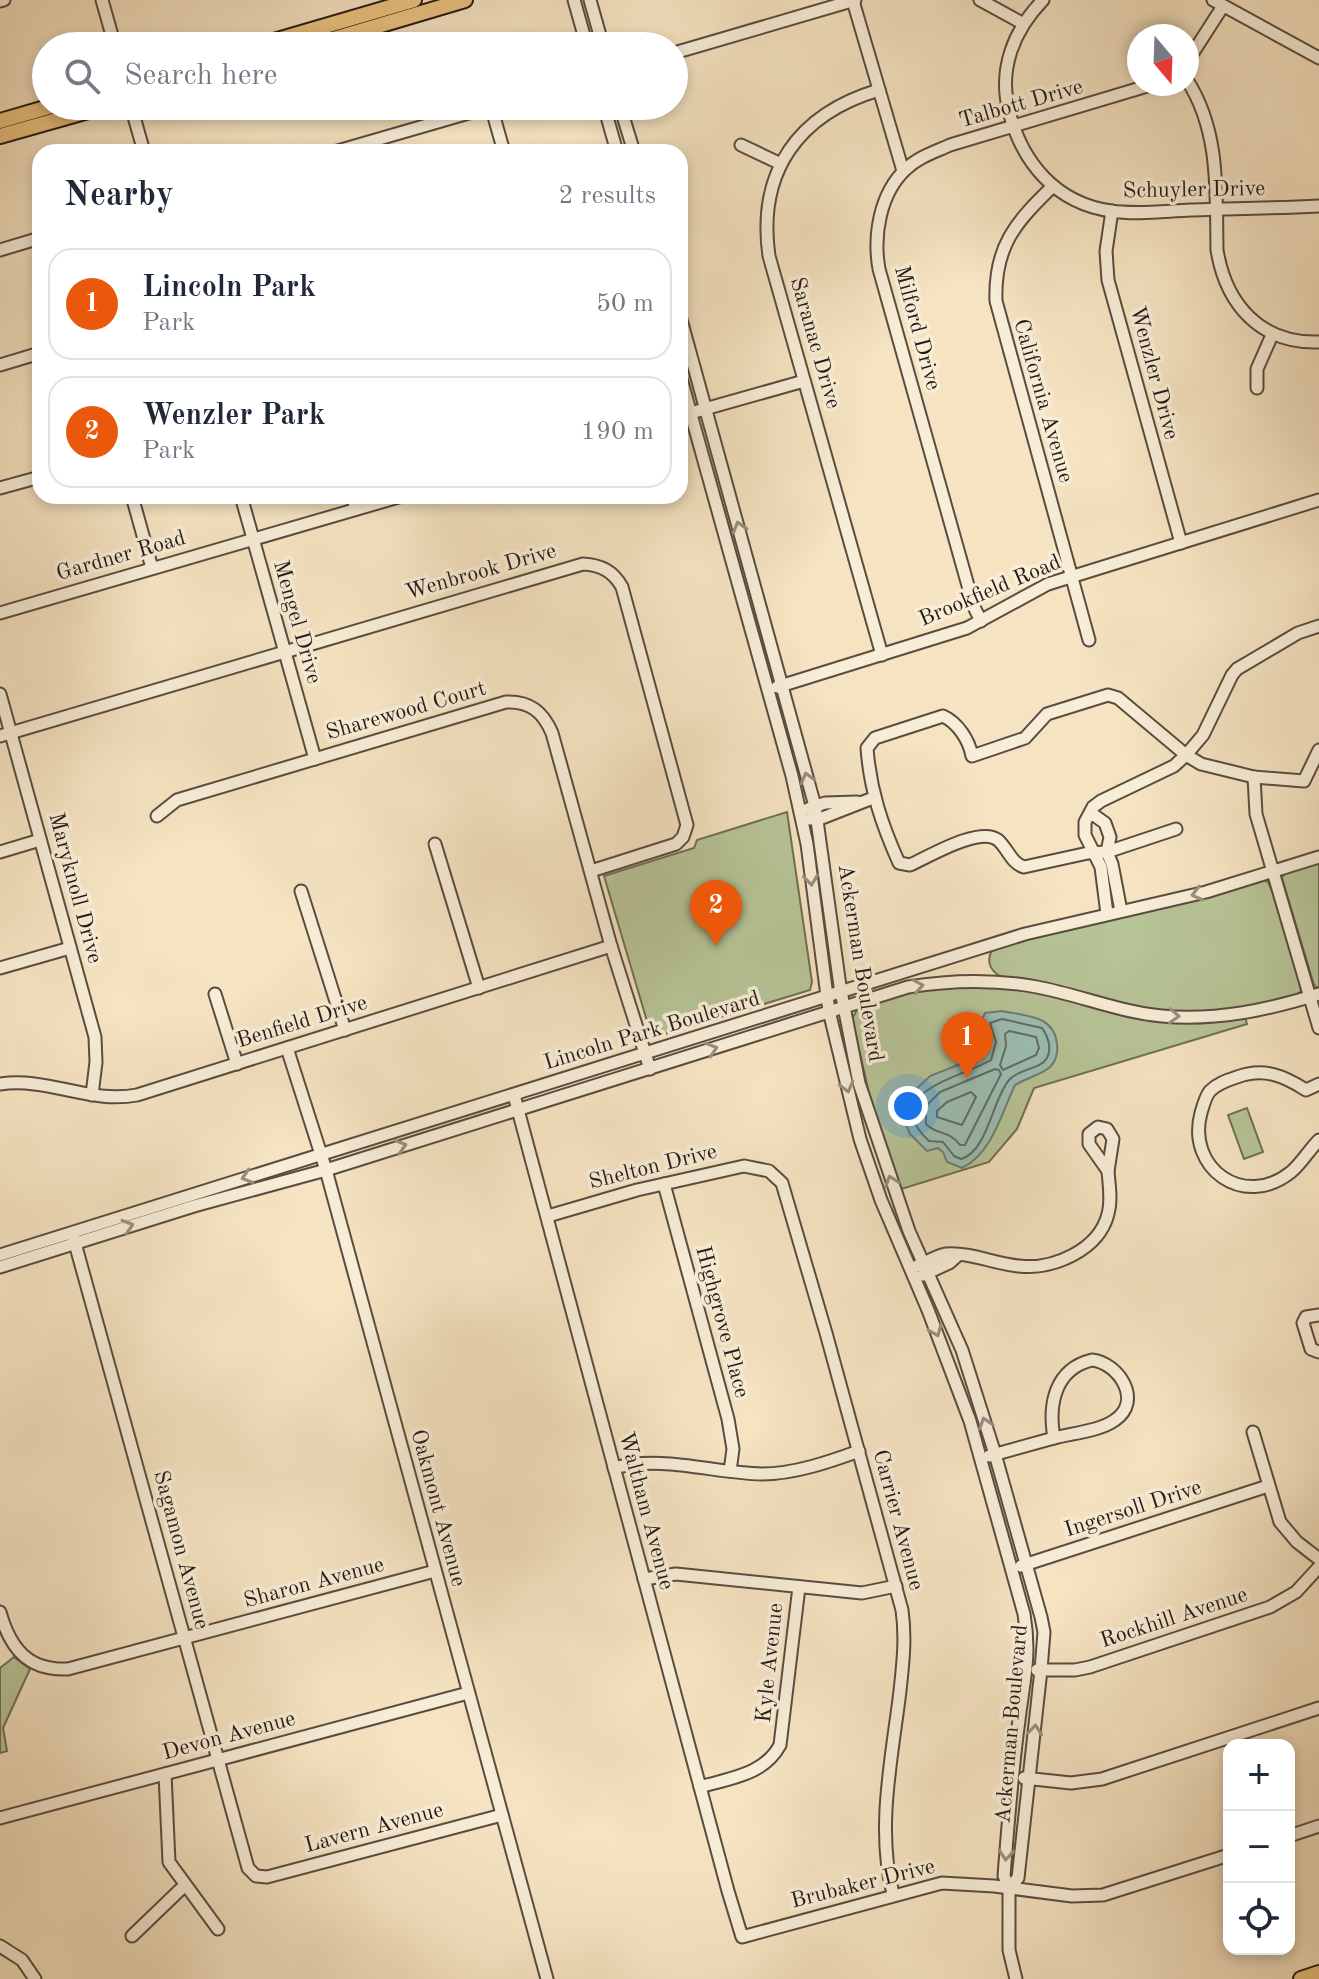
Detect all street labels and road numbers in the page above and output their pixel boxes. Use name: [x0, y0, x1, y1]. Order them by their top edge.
street label: Talbott Drive: [956, 76, 1086, 132]
street label: Schuyler Drive: [1122, 178, 1266, 202]
street label: Milford Drive: [890, 263, 944, 393]
street label: Saranac Drive: [786, 275, 844, 411]
street label: Wenzler Drive: [1126, 304, 1182, 442]
street label: California Avenue: [1009, 317, 1077, 485]
street label: Gardner Road: [54, 527, 188, 585]
street label: Wenbrook Drive: [403, 540, 559, 604]
street label: Brookfield Road: [916, 551, 1064, 631]
street label: Mengel Drive: [269, 558, 325, 686]
street label: Sharewood Court: [324, 678, 488, 744]
street label: Maryknoll Drive: [44, 810, 106, 966]
street label: Ackerman Boulevard: [834, 863, 886, 1063]
street label: Lincoln Park Boulevard: [541, 988, 763, 1074]
street label: Benfield Drive: [234, 992, 370, 1052]
street label: Shelton Drive: [587, 1140, 719, 1194]
street label: Highgrove Place: [691, 1244, 753, 1400]
street label: Oakmont Avenue: [406, 1427, 470, 1589]
street label: Waltham Avenue: [614, 1430, 678, 1592]
street label: Carrier Avenue: [869, 1447, 927, 1593]
street label: Sagamon Avenue: [149, 1468, 213, 1632]
street label: Ingersoll Drive: [1062, 1476, 1204, 1542]
street label: Sharon Avenue: [241, 1554, 387, 1612]
street label: Rockhill Avenue: [1098, 1584, 1250, 1652]
street label: Kyle Avenue: [753, 1602, 787, 1724]
street label: Ackerman Boulevard: [992, 1624, 1032, 1824]
street label: Devon Avenue: [160, 1708, 298, 1764]
street label: Lavern Avenue: [302, 1799, 446, 1857]
street label: Brubaker Drive: [789, 1855, 937, 1913]

